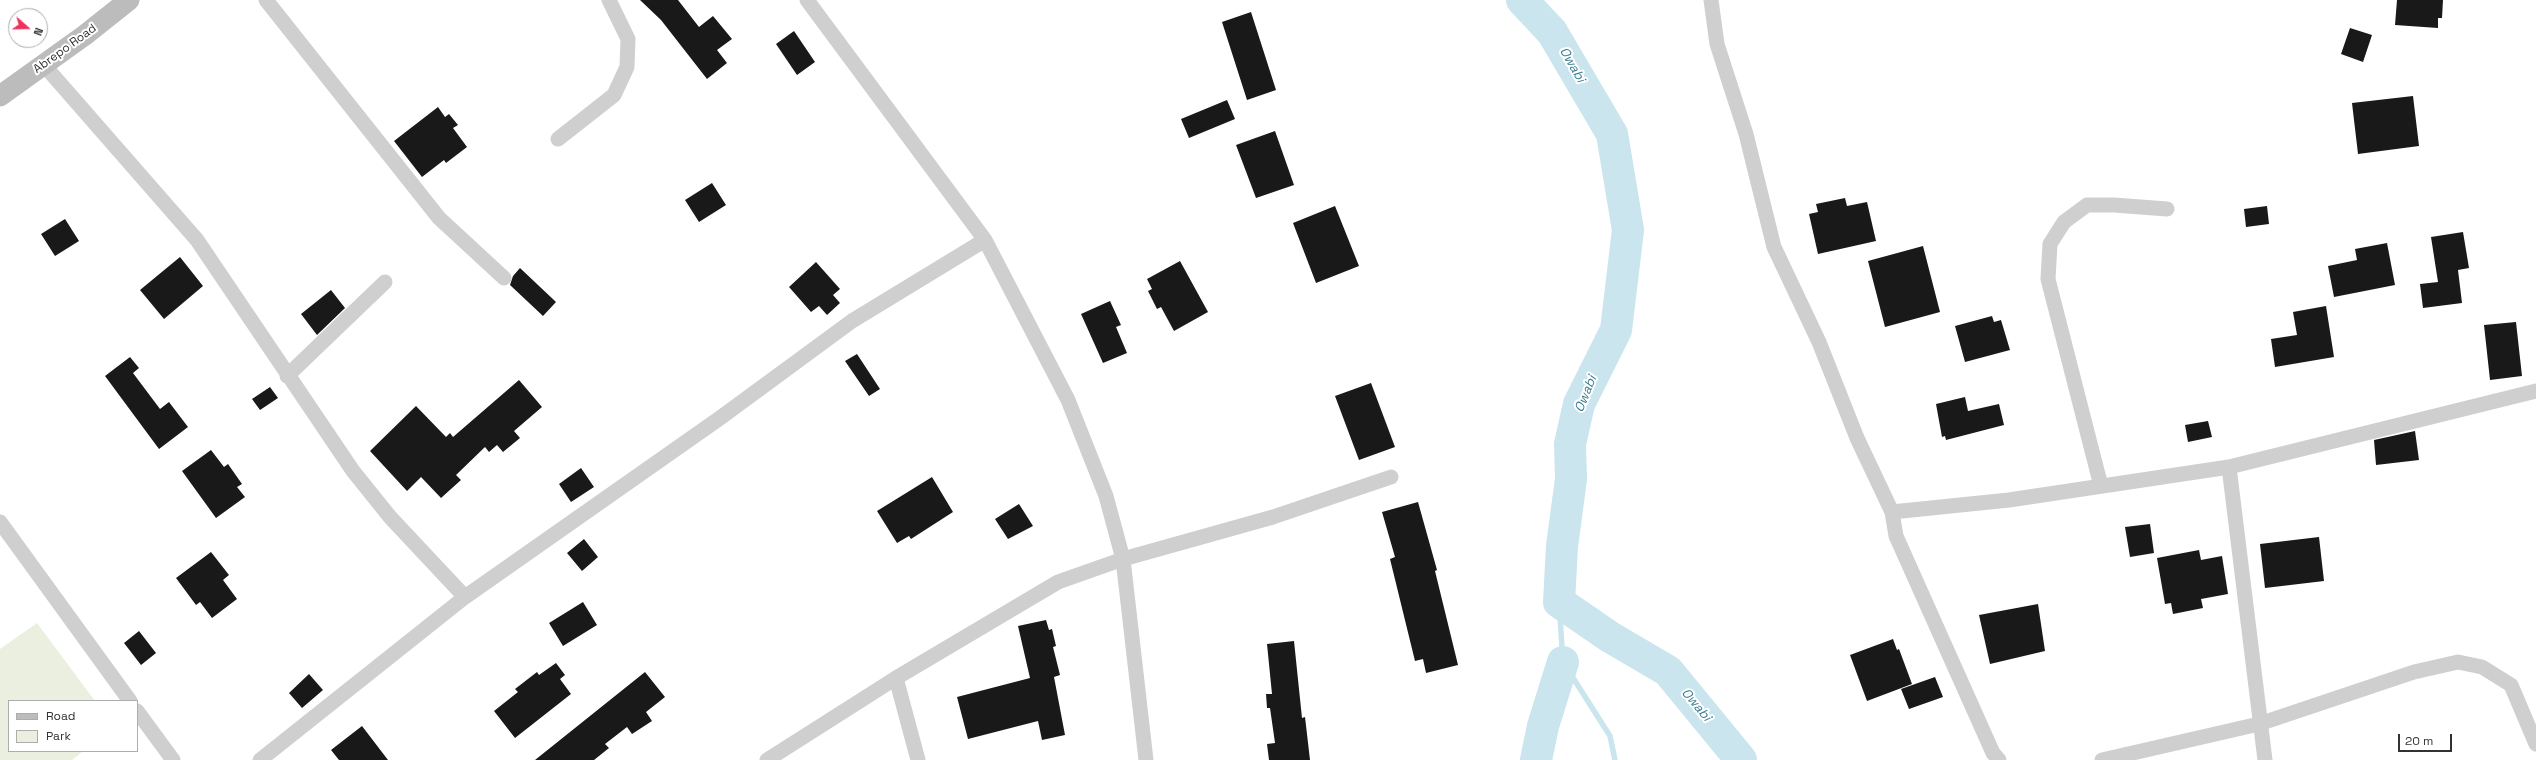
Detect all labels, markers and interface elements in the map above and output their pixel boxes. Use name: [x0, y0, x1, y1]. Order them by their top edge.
north arrow: [8, 8, 48, 48]
street label: Abrepo Road: [31, 21, 99, 77]
text: N: [30, 26, 46, 38]
water label: Owabi: [1556, 45, 1588, 85]
water label: Owabi: [1572, 373, 1600, 415]
water label: Owabi: [1678, 685, 1714, 725]
legend: [8, 700, 138, 752]
text: Road: [46, 708, 75, 724]
scale bar: [2400, 726, 2454, 752]
text: Park: [46, 728, 71, 744]
text: 20 m: [2405, 733, 2433, 749]

